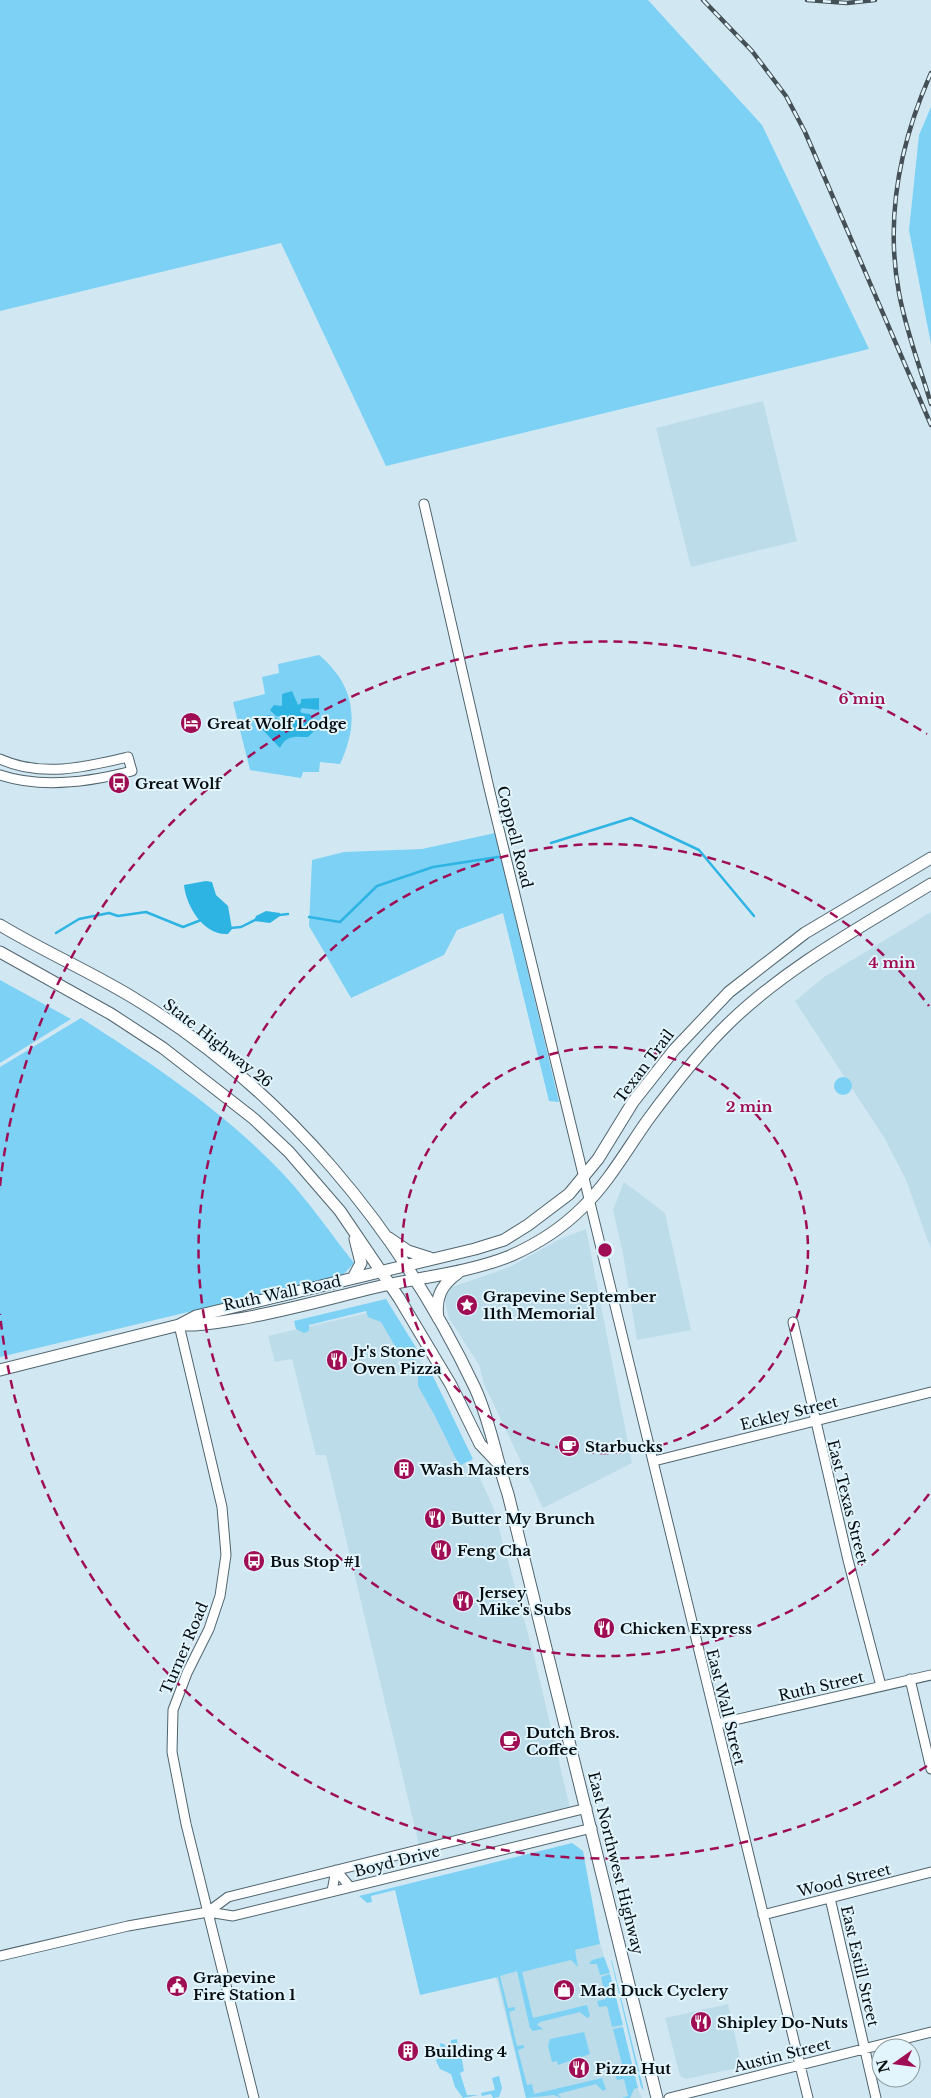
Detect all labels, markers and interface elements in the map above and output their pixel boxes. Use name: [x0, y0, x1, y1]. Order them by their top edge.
text: 6 min: [838, 689, 886, 708]
hotel icon: Great Wolf Lodge: [179, 711, 203, 735]
place label: Great Wolf Lodge: [207, 714, 347, 733]
bus stop icon: Great Wolf: [107, 771, 131, 795]
place label: Great Wolf: [135, 774, 223, 793]
street label: Coppell Road: [493, 784, 537, 890]
text: 4 min: [869, 953, 916, 972]
street label: State Highway 26: [160, 995, 276, 1091]
street label: Texan Trail: [610, 1025, 678, 1106]
text: 2 min: [726, 1097, 772, 1116]
centre of rings: [596, 1241, 614, 1259]
street label: Ruth Wall Road: [221, 1271, 343, 1315]
place label: Grapevine September 11th Memorial: [483, 1287, 657, 1323]
place icon: Grapevine September 11th Memorial: [455, 1293, 479, 1317]
place label: Jr's Stone Oven Pizza: [350, 1342, 442, 1378]
restaurant icon: Jr's Stone Oven Pizza: [325, 1348, 349, 1372]
street label: Eckley Street: [738, 1392, 840, 1434]
cafe icon: Starbucks: [557, 1434, 581, 1458]
place label: Starbucks: [585, 1437, 663, 1456]
street label: East Texas Street: [823, 1438, 873, 1567]
building icon: Wash Masters: [392, 1457, 416, 1481]
place label: Wash Masters: [419, 1460, 529, 1479]
restaurant icon: Butter My Brunch: [423, 1506, 447, 1530]
place label: Butter My Brunch: [451, 1509, 595, 1528]
restaurant icon: Feng Cha: [429, 1538, 453, 1562]
place label: Feng Cha: [457, 1541, 531, 1560]
bus stop icon: Bus Stop #1: [242, 1549, 266, 1573]
place label: Bus Stop #1: [270, 1552, 361, 1571]
place label: Jersey Mike's Subs: [476, 1583, 571, 1619]
restaurant icon: Jersey Mike's Subs: [451, 1589, 475, 1613]
street label: Turner Road: [156, 1599, 212, 1697]
restaurant icon: Chicken Express: [592, 1616, 616, 1640]
place label: Chicken Express: [620, 1619, 752, 1638]
street label: East Wall Street: [702, 1647, 750, 1767]
street label: Ruth Street: [776, 1667, 866, 1705]
place label: Dutch Bros. Coffee: [526, 1723, 620, 1759]
cafe icon: Dutch Bros. Coffee: [498, 1729, 522, 1753]
street label: East Northwest Highway: [584, 1770, 648, 1957]
street label: Boyd Drive: [352, 1841, 442, 1881]
street label: Wood Street: [794, 1859, 893, 1901]
street label: East Estill Street: [837, 1904, 883, 2029]
place label: Grapevine Fire Station 1: [193, 1968, 296, 2004]
public building icon: Grapevine Fire Station 1: [165, 1974, 189, 1998]
shop icon: Mad Duck Cyclery: [552, 1978, 576, 2002]
place label: Mad Duck Cyclery: [580, 1981, 729, 2000]
restaurant icon: Shipley Do-Nuts: [689, 2010, 713, 2034]
place label: Shipley Do-Nuts: [717, 2013, 848, 2032]
street label: Austin Street: [731, 2034, 833, 2076]
north arrow: [871, 2038, 921, 2088]
building icon: Building 4: [396, 2039, 420, 2063]
place label: Building 4: [424, 2042, 507, 2061]
restaurant icon: Pizza Hut: [567, 2056, 591, 2080]
text: N: [873, 2058, 894, 2075]
place label: Pizza Hut: [595, 2059, 671, 2078]

